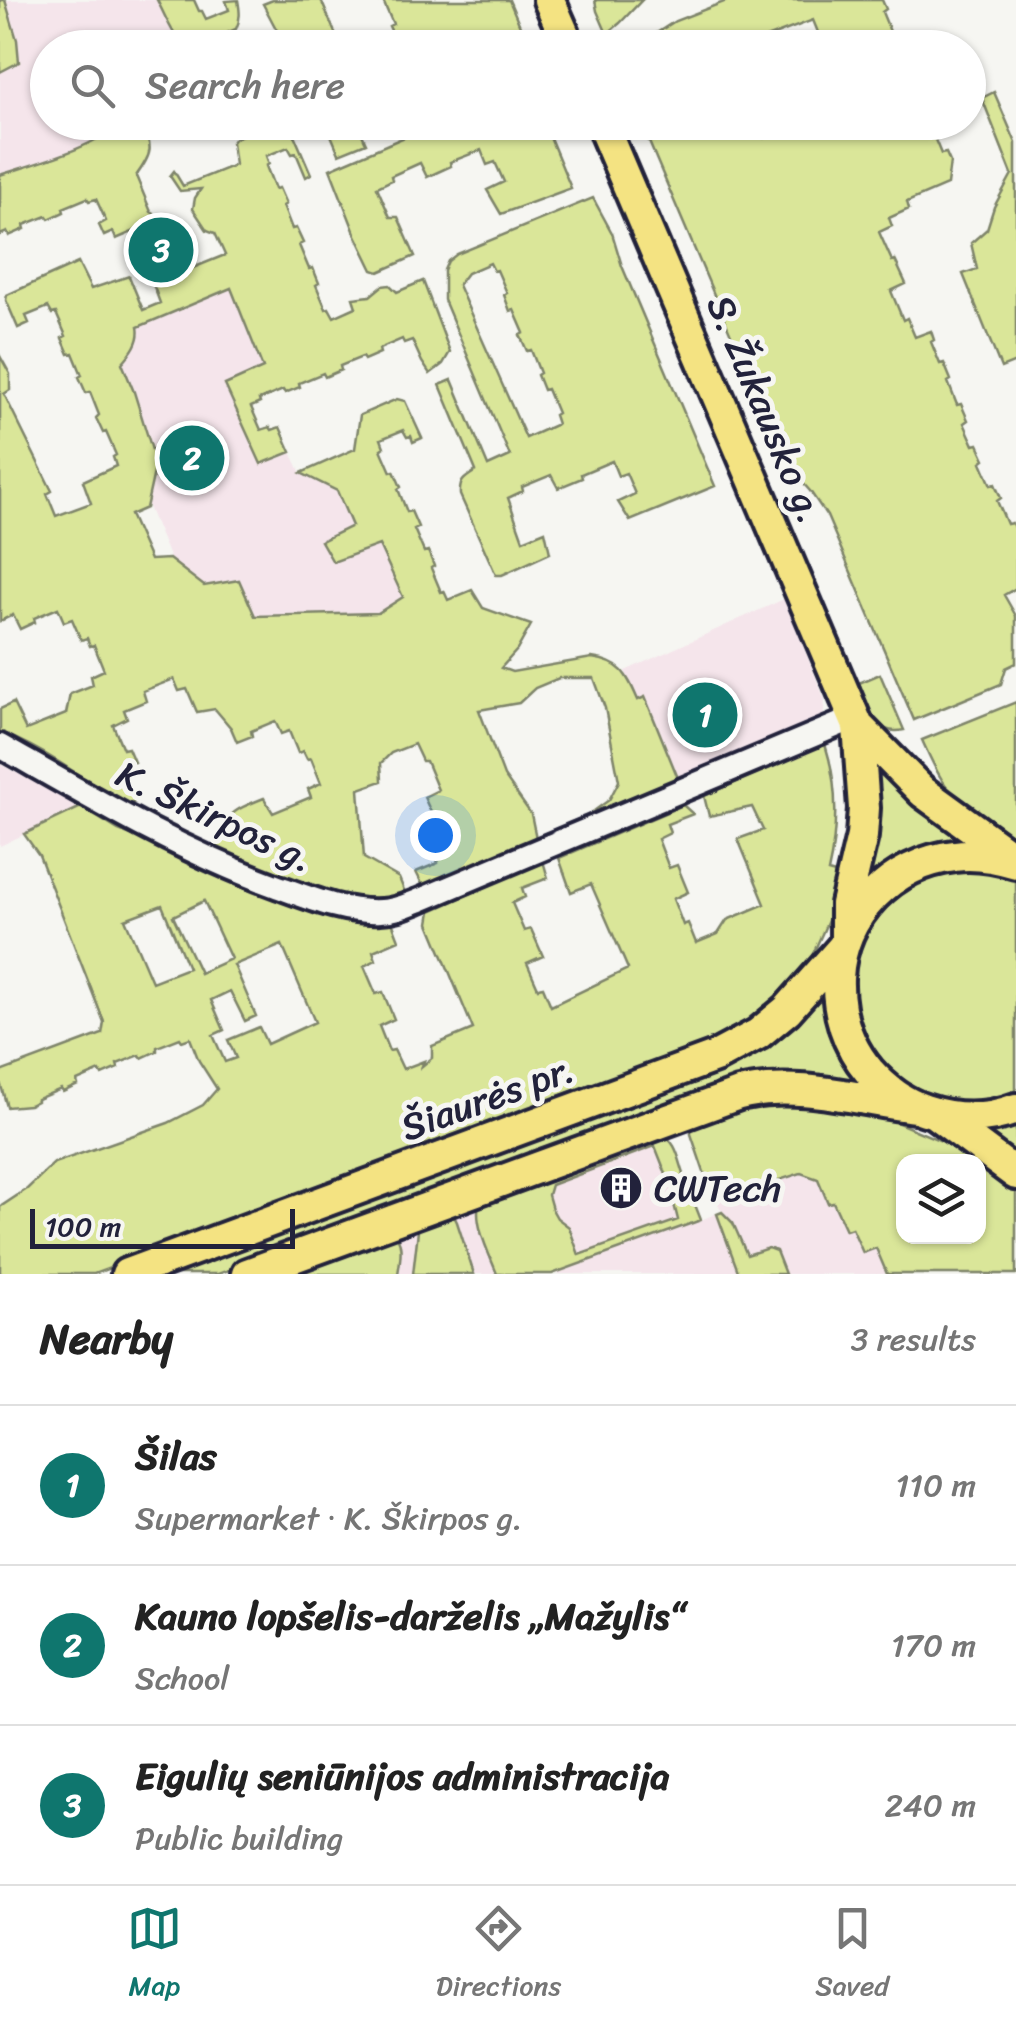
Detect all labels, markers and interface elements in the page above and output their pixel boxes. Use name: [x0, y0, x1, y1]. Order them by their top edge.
search box: [30, 30, 986, 140]
text: Search here: [145, 52, 345, 119]
icon: search: [65, 58, 120, 113]
pin: 3: [128, 212, 194, 288]
street label: S. Žukausko g.: [687, 284, 844, 534]
pin: 2: [160, 420, 224, 496]
pin: 1: [672, 678, 738, 752]
street label: K. Škirpos g.: [105, 741, 325, 892]
your location: [410, 810, 461, 861]
street label: Šiaurės pr.: [391, 1036, 583, 1161]
map controls: [896, 1154, 986, 1244]
button: layers: [896, 1154, 986, 1244]
place label: CWTech: [654, 1155, 781, 1222]
building icon: CWTech: [598, 1165, 644, 1211]
text: 100 m: [45, 1202, 121, 1251]
scale bar: [30, 1204, 295, 1248]
text: Nearby: [40, 1302, 173, 1376]
text: 3 results: [851, 1311, 976, 1368]
text: Šilas: [135, 1423, 217, 1490]
text: 1: [66, 1457, 79, 1514]
text: 110 m: [895, 1457, 976, 1514]
text: Supermarket · K. Škirpos g.: [135, 1490, 523, 1547]
text: Kauno lopšelis-darželis „Mažylis“: [135, 1583, 684, 1650]
text: 2: [63, 1617, 82, 1674]
text: 170 m: [891, 1617, 976, 1674]
text: School: [135, 1650, 229, 1707]
text: Eigulių seniūnijos administracija: [135, 1743, 670, 1810]
text: 3: [64, 1777, 81, 1834]
text: 240 m: [884, 1777, 976, 1834]
text: Public building: [135, 1810, 343, 1867]
tab: Map: [127, 1901, 182, 2010]
tab: Directions: [436, 1901, 561, 2010]
tab: Saved: [815, 1901, 889, 2010]

